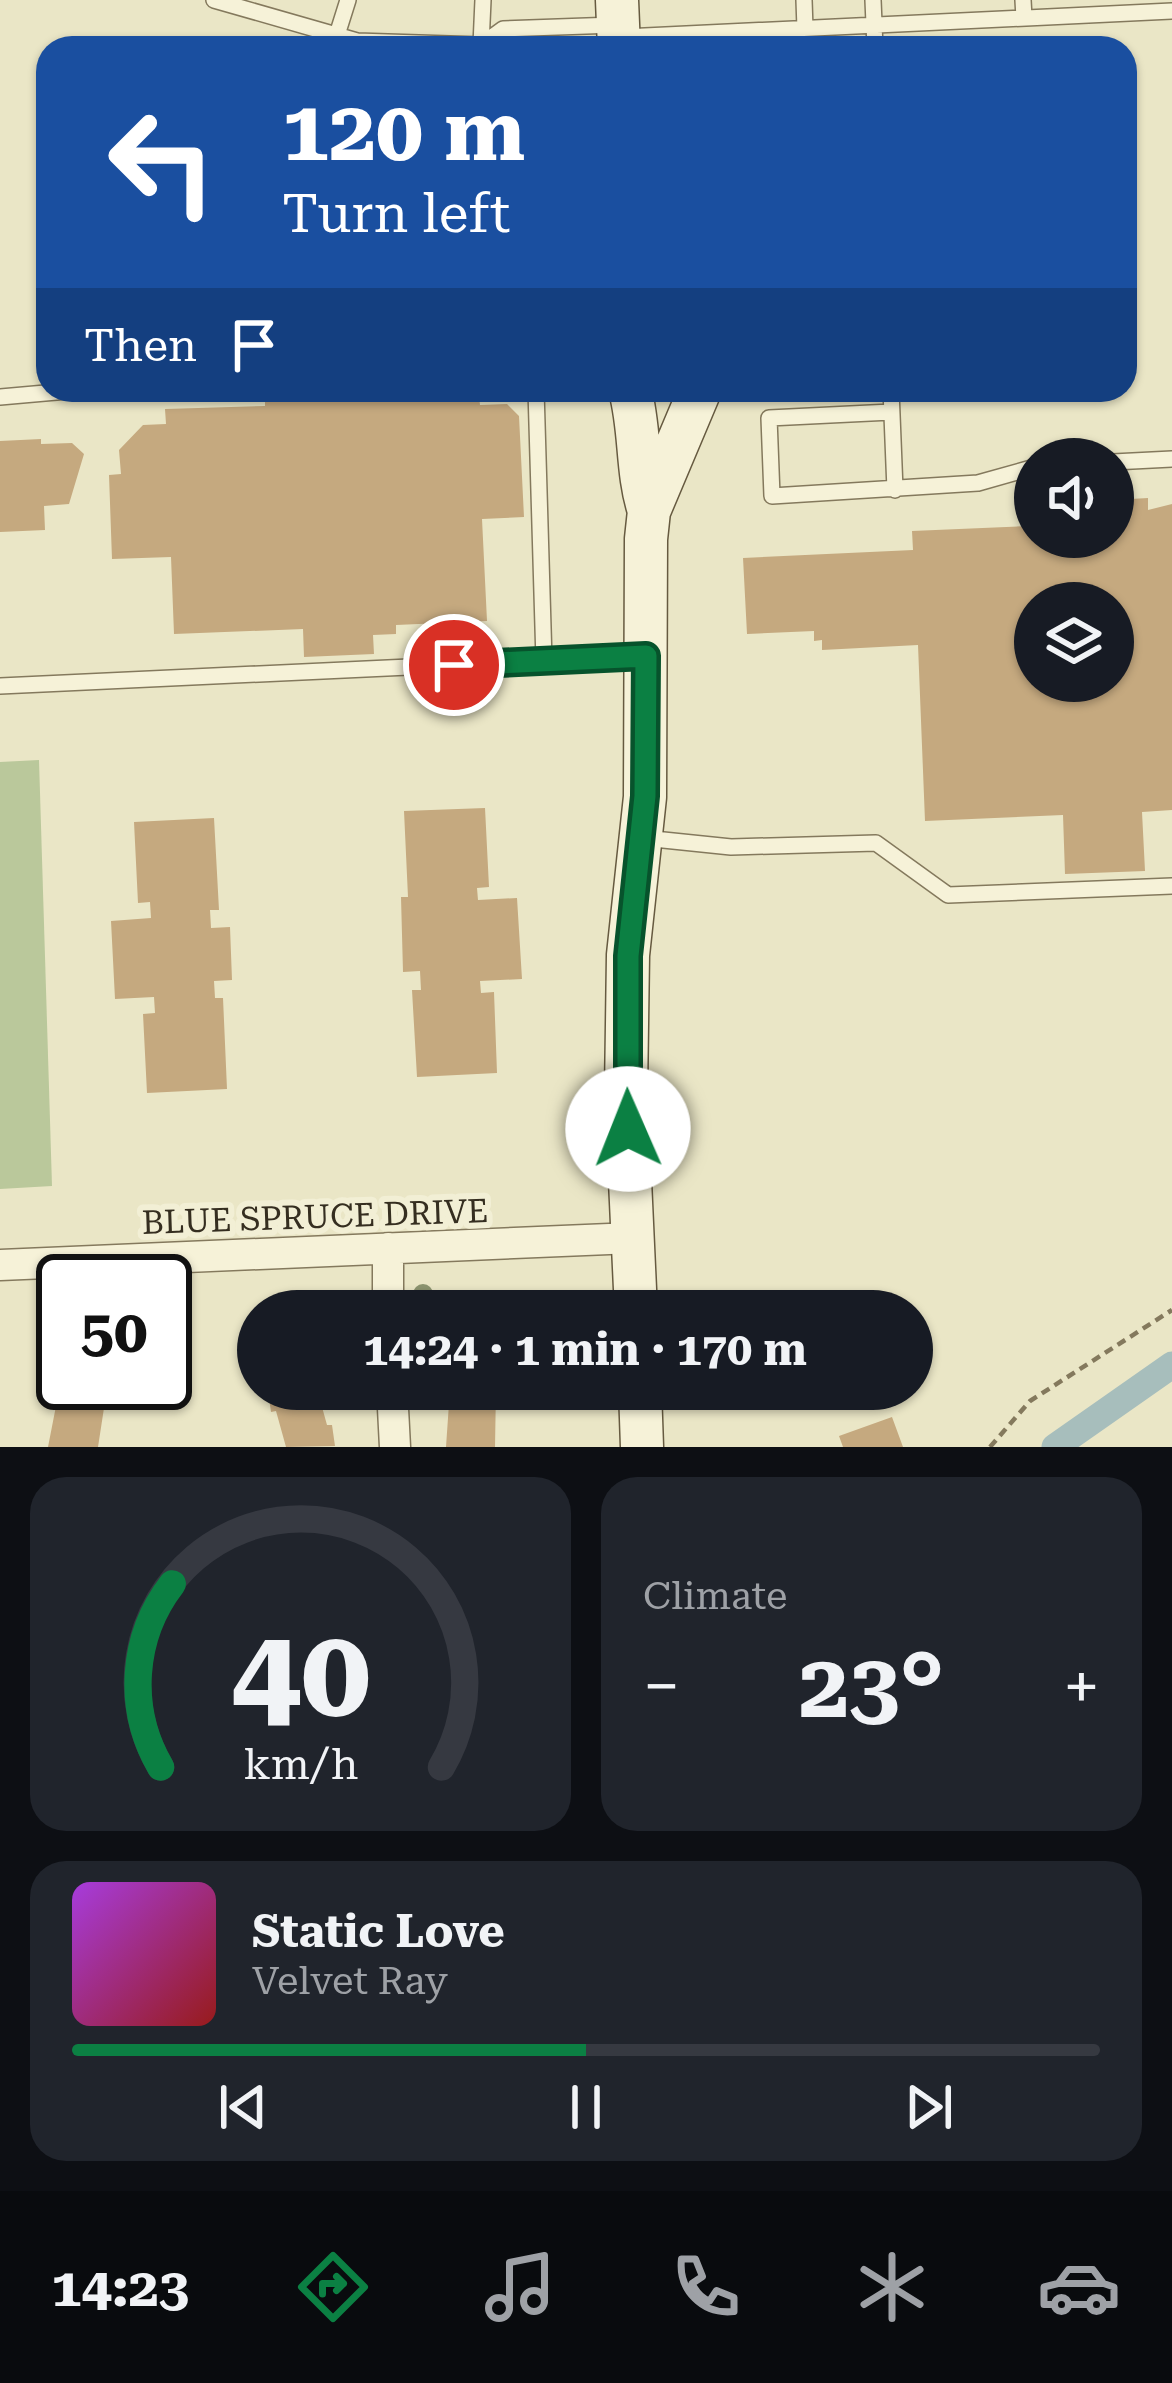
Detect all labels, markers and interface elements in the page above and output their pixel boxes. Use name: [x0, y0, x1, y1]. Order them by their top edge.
text: 120 m: [282, 82, 525, 180]
icon: left: [84, 84, 240, 240]
text: Turn left: [282, 182, 510, 245]
icon: arrive: [221, 312, 287, 378]
text: Then: [84, 319, 197, 372]
map controls: [1014, 438, 1134, 702]
button: sound: [1014, 438, 1134, 558]
button: layers: [1014, 582, 1134, 702]
pin: [403, 614, 505, 716]
icon: arrive: [421, 632, 487, 698]
position arrow: [565, 1066, 691, 1192]
street label: BLUE SPRUCE DRIVE: [141, 1191, 489, 1242]
speed limit sign: 50: [36, 1254, 192, 1410]
text: 14:24 · 1 min · 170 m: [363, 1323, 807, 1376]
text: Climate: [643, 1573, 787, 1619]
text: 40: [231, 1600, 370, 1746]
text: 23°: [799, 1634, 944, 1739]
text: −: [643, 1648, 680, 1725]
text: +: [1063, 1648, 1100, 1725]
text: km/h: [243, 1739, 358, 1789]
text: Static Love: [252, 1905, 505, 1958]
text: Velvet Ray: [252, 1958, 448, 2004]
icon: previous: [210, 2074, 276, 2140]
icon: pause: [553, 2074, 619, 2140]
icon: next: [896, 2074, 962, 2140]
icon: directions: [291, 2245, 375, 2329]
icon: music: [478, 2245, 562, 2329]
icon: phone: [664, 2245, 748, 2329]
icon: climate: [850, 2245, 934, 2329]
icon: car: [1037, 2245, 1121, 2329]
text: 14:23: [51, 2256, 189, 2319]

